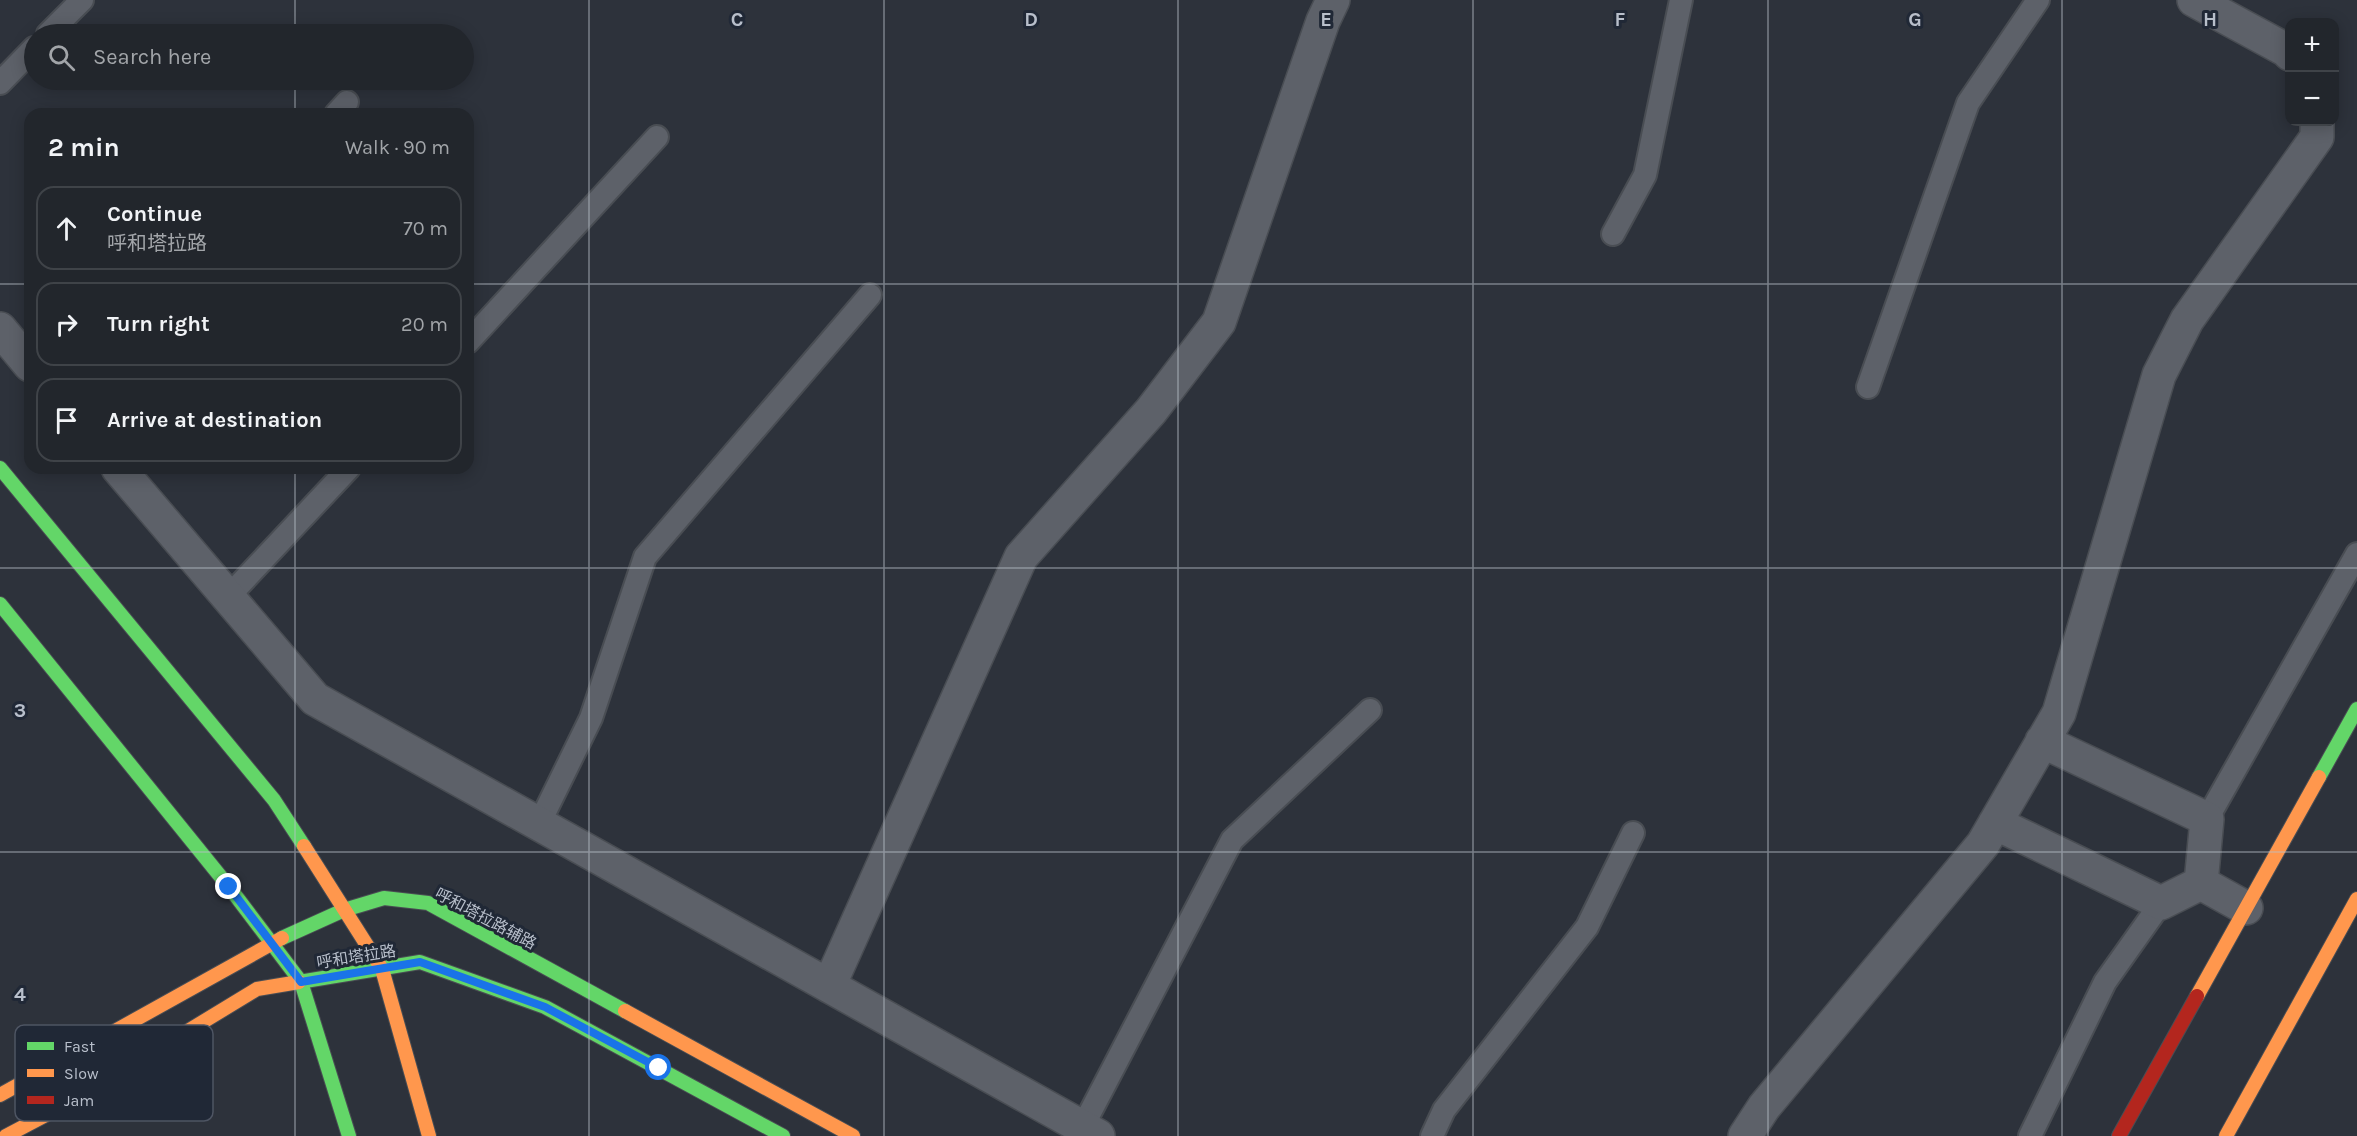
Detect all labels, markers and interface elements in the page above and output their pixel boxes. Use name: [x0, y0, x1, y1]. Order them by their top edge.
text: C: [731, 8, 743, 31]
text: D: [1024, 8, 1038, 31]
text: E: [1320, 8, 1332, 31]
text: F: [1615, 8, 1626, 31]
text: G: [1908, 8, 1922, 31]
text: H: [2203, 8, 2217, 31]
map controls: [2285, 18, 2339, 126]
button: +: [2285, 18, 2339, 72]
search box: [24, 24, 474, 90]
icon: search: [45, 41, 78, 74]
text: Search here: [93, 44, 211, 70]
button: −: [2285, 72, 2339, 126]
text: 2 min: [48, 132, 120, 163]
text: Walk · 90 m: [345, 136, 450, 159]
text: Continue: [107, 201, 202, 227]
icon: ahead: [50, 212, 83, 245]
text: 70 m: [403, 217, 448, 240]
text: 呼和塔拉路: [107, 232, 207, 255]
icon: right: [50, 308, 83, 341]
text: Turn right: [107, 311, 210, 337]
text: 20 m: [401, 313, 448, 336]
icon: arrive: [50, 404, 83, 437]
text: Arrive at destination: [107, 407, 322, 433]
text: 3: [14, 699, 26, 722]
route end: [215, 873, 241, 899]
street label: 呼和塔拉路辅路: [432, 884, 540, 953]
street label: 呼和塔拉路: [315, 941, 397, 972]
text: 4: [14, 983, 26, 1006]
legend: [15, 1025, 213, 1121]
text: Fast: [64, 1037, 95, 1056]
route start: [645, 1054, 671, 1080]
text: Slow: [64, 1064, 99, 1083]
text: Jam: [64, 1091, 94, 1110]

